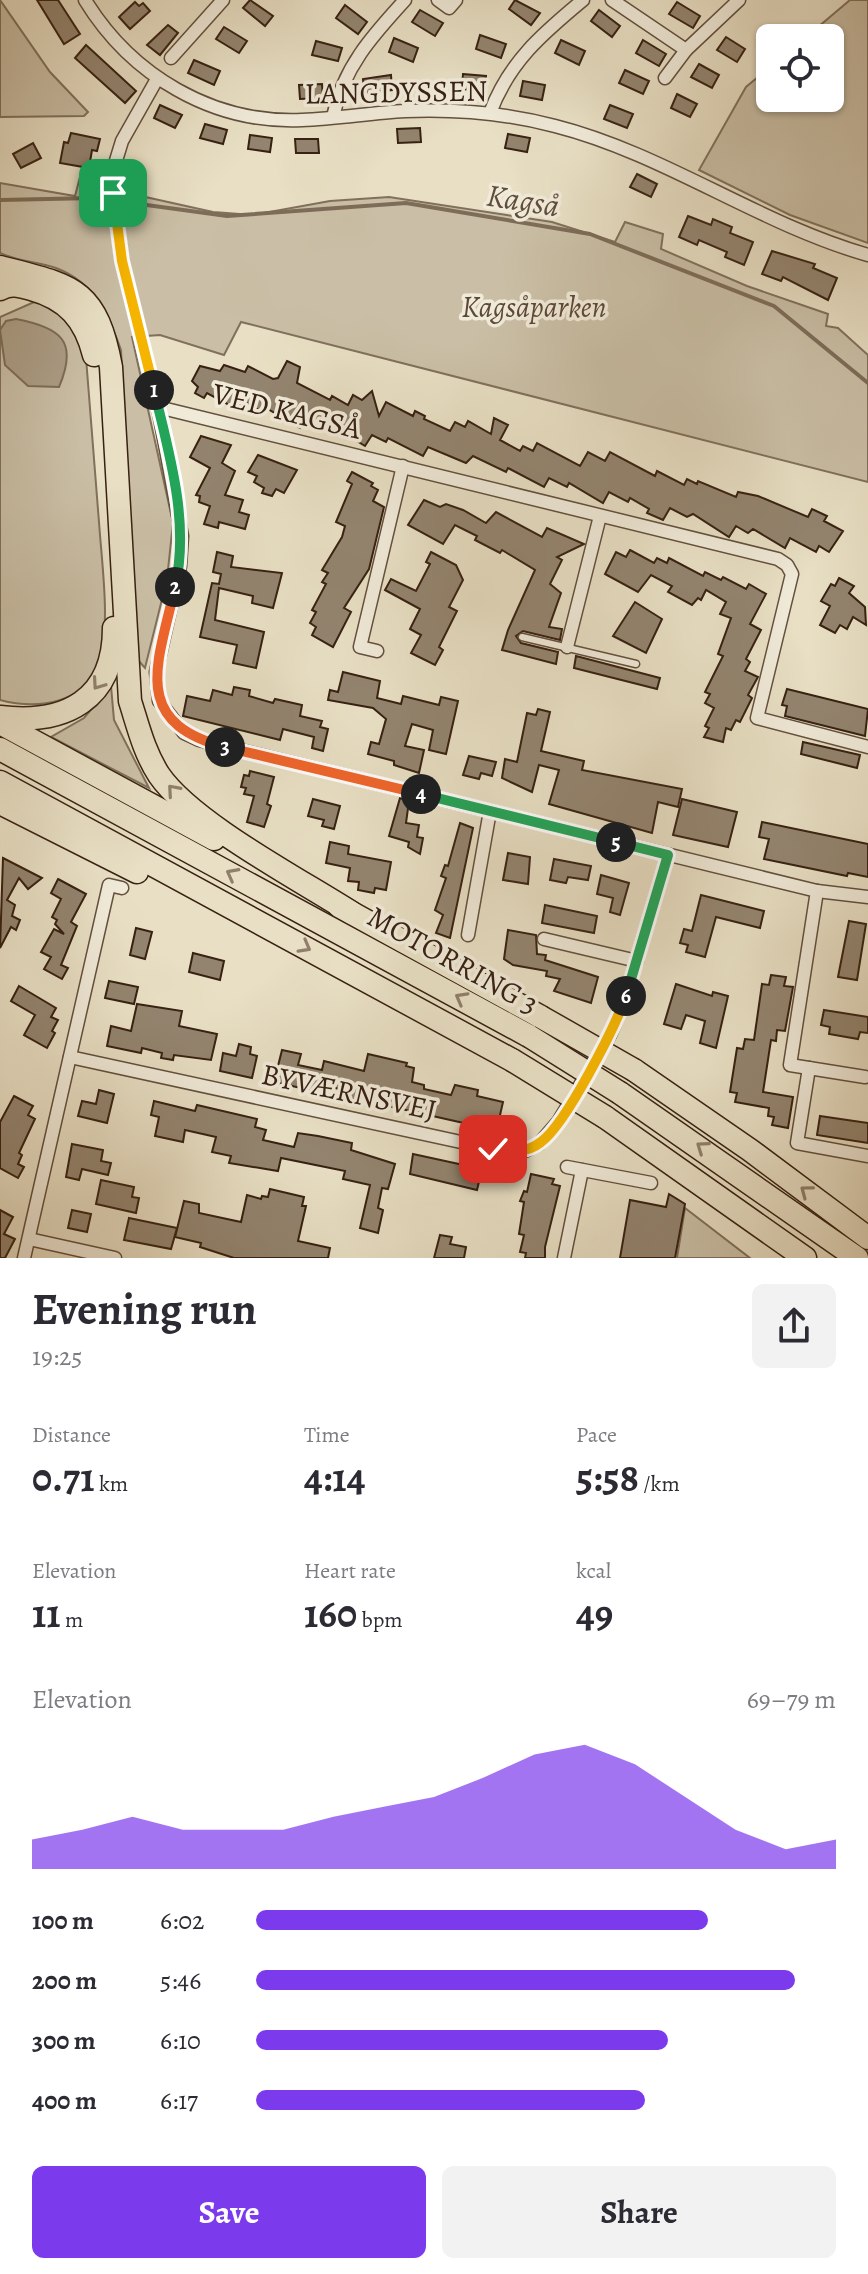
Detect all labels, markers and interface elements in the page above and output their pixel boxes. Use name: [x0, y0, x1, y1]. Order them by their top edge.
map controls: [756, 24, 844, 112]
button: locate: [756, 24, 844, 112]
street label: LANGDYSSEN: [304, 70, 488, 114]
pin: [79, 159, 147, 227]
icon: arrive: [91, 171, 135, 215]
water label: Kagså: [484, 173, 563, 227]
park label: Kagsåparken: [462, 287, 606, 327]
pin: 1: [134, 370, 174, 410]
street label: VED KAGSÅ: [207, 373, 366, 449]
text: 1: [150, 375, 158, 405]
pin: 2: [155, 567, 195, 607]
text: 2: [170, 572, 180, 602]
one-way arrow: [93, 675, 108, 689]
pin: 3: [205, 727, 245, 767]
text: 3: [220, 732, 230, 762]
pin: 4: [401, 774, 441, 814]
text: 4: [416, 779, 426, 809]
one-way arrow: [168, 785, 182, 800]
pin: 5: [596, 822, 636, 862]
text: 5: [611, 827, 621, 857]
one-way arrow: [226, 869, 240, 884]
street label: MOTORRING 3: [360, 897, 546, 1023]
one-way arrow: [297, 938, 312, 953]
pin: 6: [606, 976, 646, 1016]
text: 6: [621, 981, 631, 1011]
one-way arrow: [454, 993, 469, 1008]
street label: BYVÆRNSVEJ: [258, 1054, 440, 1130]
pin: [459, 1115, 527, 1183]
icon: check: [471, 1127, 515, 1171]
one-way arrow: [697, 1143, 711, 1157]
one-way arrow: [800, 1187, 814, 1201]
text: Evening run: [32, 1279, 257, 1339]
button: share: [752, 1284, 836, 1368]
text: 19:25: [32, 1339, 82, 1374]
text: Distance: [32, 1420, 111, 1450]
text: Time: [304, 1420, 350, 1450]
text: Pace: [576, 1420, 617, 1450]
text: 0.71: [32, 1450, 95, 1505]
text: 4:14: [304, 1450, 365, 1505]
text: 5:58: [576, 1450, 639, 1505]
text: km: [95, 1469, 128, 1499]
text: /km: [639, 1469, 680, 1499]
text: Elevation: [32, 1556, 116, 1586]
text: Heart rate: [304, 1556, 396, 1586]
text: kcal: [576, 1556, 611, 1586]
text: 11: [32, 1586, 61, 1641]
text: 160: [304, 1586, 357, 1641]
text: 49: [576, 1586, 613, 1641]
text: m: [61, 1605, 83, 1635]
text: bpm: [357, 1605, 403, 1635]
text: Elevation: [32, 1682, 132, 1717]
text: 69–79 m: [747, 1682, 836, 1717]
text: 100 m: [32, 1903, 94, 1938]
text: 6:02: [160, 1903, 204, 1938]
text: 200 m: [32, 1963, 97, 1998]
text: 5:46: [160, 1963, 201, 1998]
text: 300 m: [32, 2023, 96, 2058]
text: 6:10: [160, 2023, 201, 2058]
text: 400 m: [32, 2083, 97, 2118]
text: 6:17: [160, 2083, 198, 2118]
button: Save: [32, 2166, 426, 2258]
button: Share: [442, 2166, 836, 2258]

